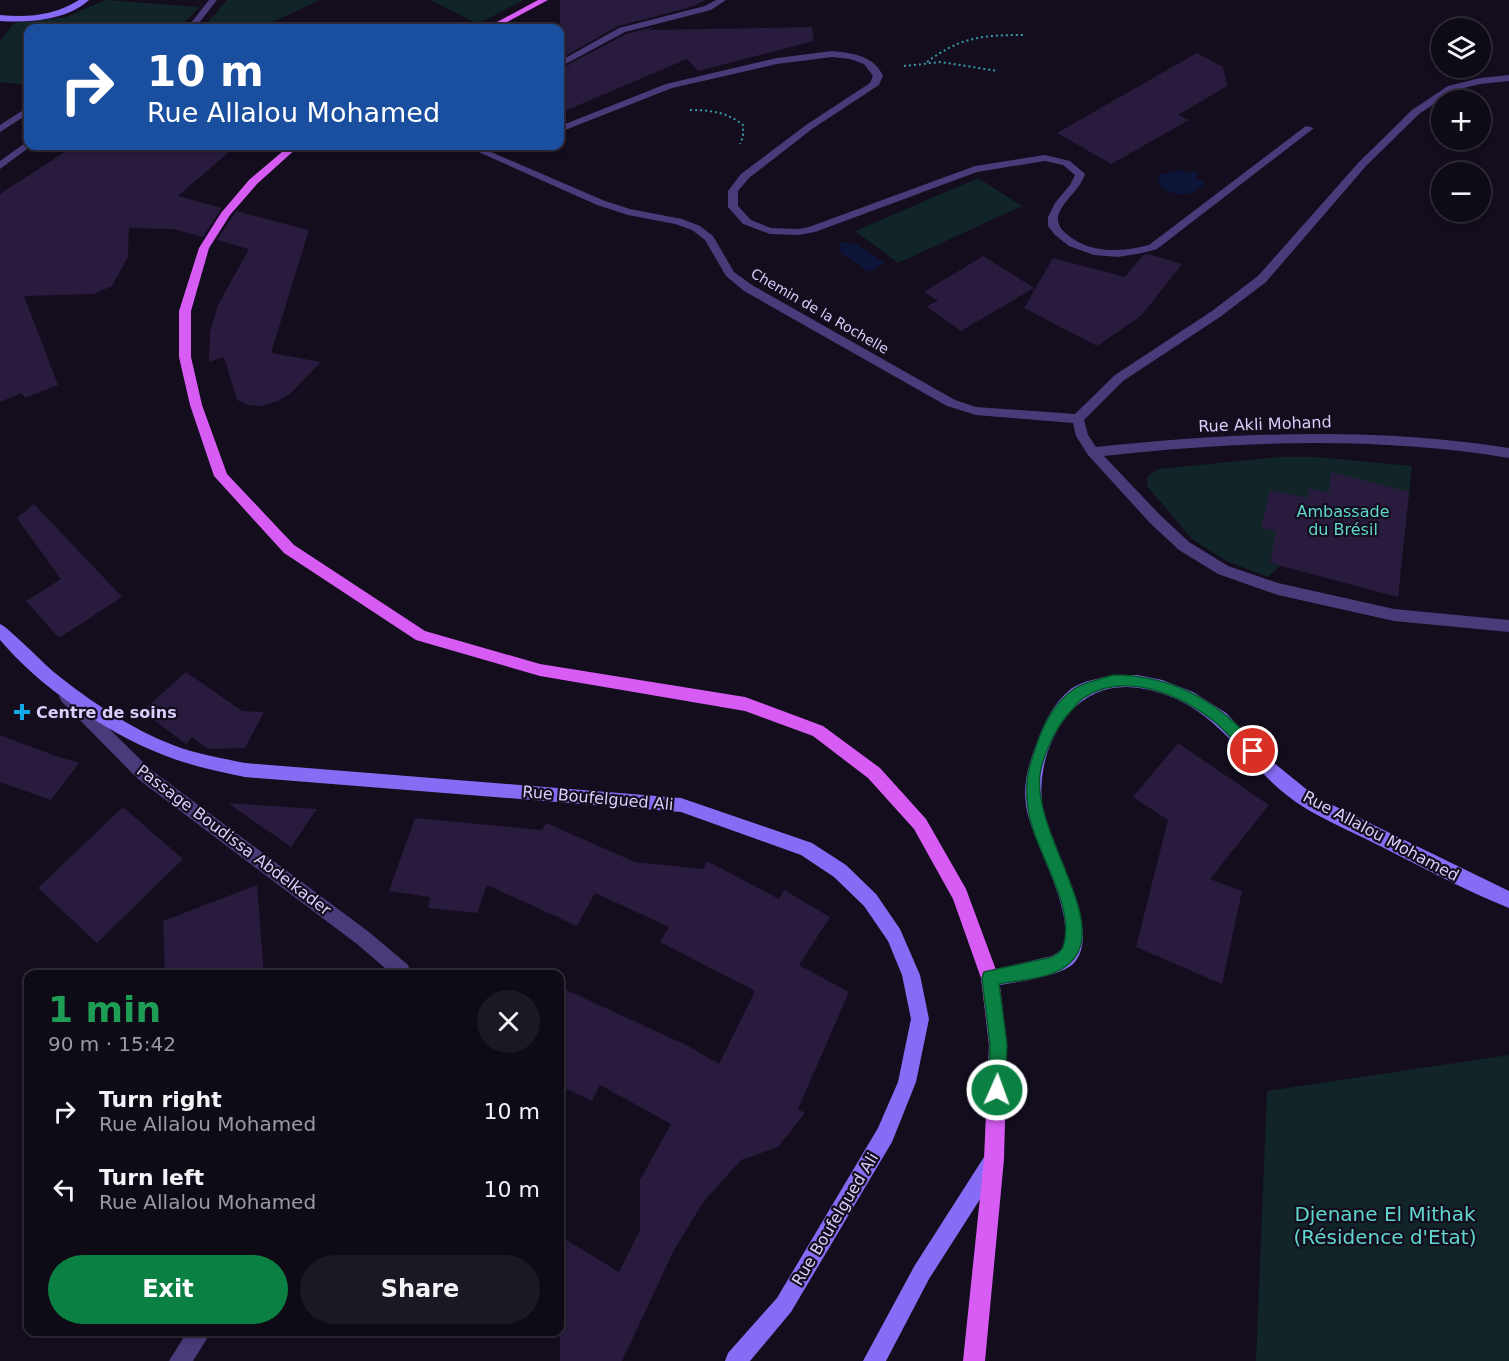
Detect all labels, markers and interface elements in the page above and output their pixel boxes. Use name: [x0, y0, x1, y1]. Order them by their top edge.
map controls: [1431, 18, 1491, 222]
button: layers: [1431, 18, 1491, 78]
text: 10 m: [147, 47, 264, 96]
icon: right: [48, 48, 126, 126]
button: +: [1431, 90, 1491, 150]
text: Rue Allalou Mohamed: [147, 97, 440, 128]
button: −: [1431, 162, 1491, 222]
street label: Chemin de la Rochelle: [748, 265, 892, 357]
street label: Rue Akli Mohand: [1198, 412, 1332, 436]
park label: Ambassade du Brésil: [1297, 502, 1389, 539]
marker: Centre de soins: [13, 703, 31, 721]
place label: Centre de soins: [36, 703, 177, 722]
pin: [1227, 725, 1278, 776]
icon: arrive: [1236, 734, 1269, 767]
street label: Passage Boudissa Abdelkader: [133, 761, 335, 920]
street label: Rue Boufelgued Ali: [522, 782, 674, 814]
street label: Rue Allalou Mohamed: [1300, 787, 1462, 885]
text: 1 min: [48, 989, 161, 1030]
button: close: [477, 990, 540, 1053]
text: 90 m · 15:42: [48, 1032, 176, 1056]
position arrow: [965, 1058, 1029, 1122]
text: Turn right: [99, 1087, 222, 1112]
icon: right: [48, 1095, 81, 1128]
text: 10 m: [484, 1099, 540, 1124]
text: Rue Allalou Mohamed: [99, 1112, 316, 1136]
street label: Rue Boufelgued Ali: [788, 1149, 882, 1289]
text: Turn left: [99, 1165, 204, 1190]
icon: left: [48, 1173, 81, 1206]
text: 10 m: [484, 1177, 540, 1202]
text: Rue Allalou Mohamed: [99, 1190, 316, 1214]
park label: Djenane El Mithak (Résidence d'Etat): [1294, 1202, 1477, 1249]
button: Exit: [48, 1255, 288, 1324]
button: Share: [300, 1255, 540, 1324]

